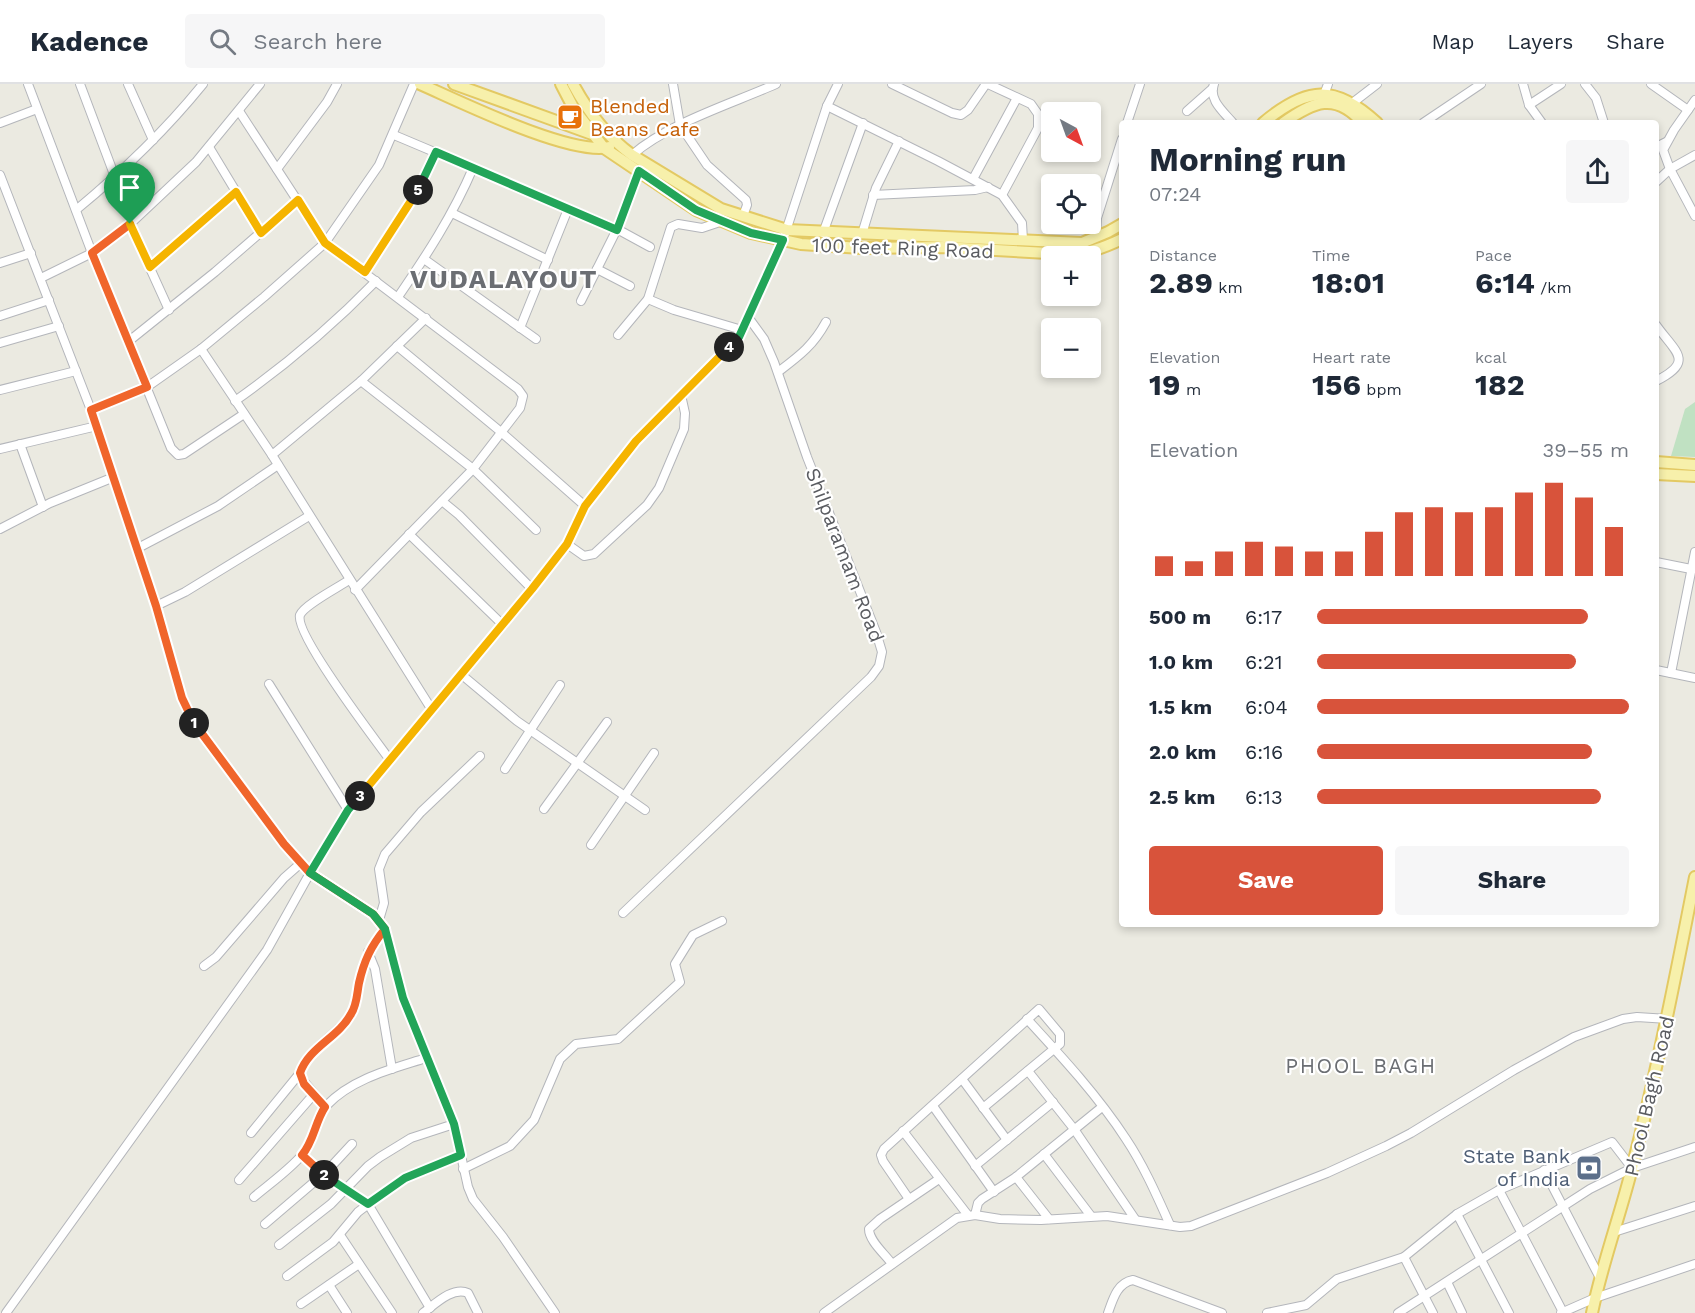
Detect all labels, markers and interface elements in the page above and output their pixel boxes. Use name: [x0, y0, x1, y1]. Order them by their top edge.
search box: [185, 14, 605, 68]
text: Kadence: [30, 25, 149, 58]
icon: search: [206, 25, 239, 58]
text: Search here: [254, 29, 383, 54]
text: Map: [1431, 29, 1474, 54]
text: Layers: [1507, 29, 1573, 54]
text: Share: [1606, 29, 1665, 54]
place label: Blended Beans Cafe: [590, 94, 700, 141]
cafe icon: Blended Beans Cafe: [555, 102, 585, 132]
north arrow: [1041, 102, 1101, 162]
map controls: [1041, 102, 1101, 378]
text: Morning run: [1149, 140, 1346, 179]
button: share: [1566, 140, 1629, 203]
pin: [104, 162, 155, 224]
icon: arrive: [113, 171, 146, 204]
button: locate: [1041, 174, 1101, 234]
pin: 5: [403, 175, 433, 205]
text: 5: [413, 180, 423, 199]
text: 07:24: [1149, 182, 1201, 206]
street label: 100 feet Ring Road: [812, 233, 994, 263]
button: +: [1041, 246, 1101, 306]
text: Distance: [1149, 246, 1217, 265]
text: Time: [1312, 246, 1350, 265]
text: Pace: [1475, 246, 1512, 265]
district label: VUDALAYOUT: [410, 264, 598, 294]
text: 2.89: [1149, 265, 1213, 300]
text: 18:01: [1312, 265, 1385, 300]
text: 6:14: [1475, 265, 1535, 300]
text: km: [1213, 278, 1243, 297]
text: /km: [1535, 278, 1572, 297]
button: −: [1041, 318, 1101, 378]
pin: 4: [714, 332, 744, 362]
text: 4: [724, 337, 734, 356]
text: Elevation: [1149, 348, 1220, 367]
text: Heart rate: [1312, 348, 1391, 367]
text: kcal: [1475, 348, 1507, 367]
text: 19: [1149, 367, 1180, 402]
text: 156: [1312, 367, 1361, 402]
text: 182: [1475, 367, 1525, 402]
text: m: [1180, 380, 1201, 399]
text: bpm: [1361, 380, 1402, 399]
text: Elevation: [1149, 438, 1238, 462]
text: 39–55 m: [1543, 438, 1629, 462]
street label: Shilparamam Road: [801, 464, 889, 646]
text: 500 m: [1149, 605, 1211, 629]
text: 6:17: [1245, 605, 1282, 629]
text: 1.0 km: [1149, 650, 1213, 674]
text: 6:21: [1245, 650, 1283, 674]
text: 1.5 km: [1149, 695, 1212, 719]
text: 6:04: [1245, 695, 1288, 719]
pin: 1: [179, 708, 209, 738]
text: 1: [191, 713, 197, 732]
text: 2.0 km: [1149, 740, 1216, 764]
text: 6:16: [1245, 740, 1283, 764]
pin: 3: [345, 781, 375, 811]
text: 2.5 km: [1149, 785, 1215, 809]
text: 6:13: [1245, 785, 1283, 809]
text: 3: [355, 786, 365, 805]
button: Save: [1149, 846, 1383, 915]
button: Share: [1395, 846, 1629, 915]
street label: Phool Bagh Road: [1619, 1013, 1679, 1179]
district label: PHOOL BAGH: [1285, 1053, 1437, 1078]
place label: State Bank of India: [1463, 1144, 1570, 1191]
bank icon: State Bank of India: [1574, 1153, 1604, 1183]
pin: 2: [309, 1160, 339, 1190]
text: 2: [319, 1165, 329, 1184]

